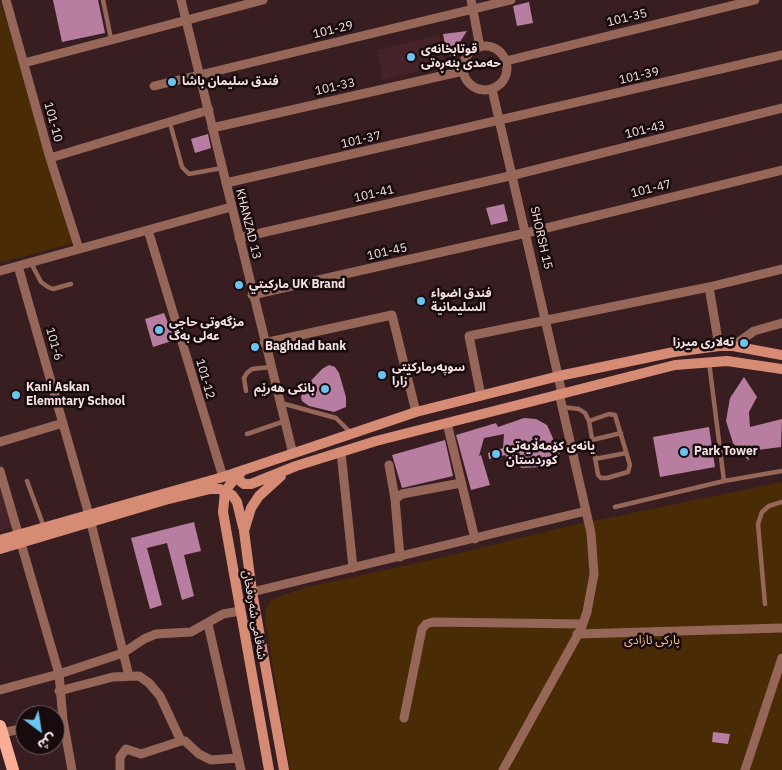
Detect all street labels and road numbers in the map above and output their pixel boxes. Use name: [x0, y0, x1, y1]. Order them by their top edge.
street label: 101-35: [605, 6, 649, 30]
street label: 101-29: [311, 18, 355, 42]
street label: 101-39: [618, 64, 660, 88]
street label: 101-33: [314, 75, 356, 99]
street label: 101-10: [41, 100, 65, 144]
street label: 101-43: [623, 118, 667, 142]
street label: 101-37: [340, 128, 382, 152]
street label: 101-47: [629, 177, 673, 201]
street label: 101-41: [353, 182, 395, 206]
street label: KHANZAD 13: [232, 187, 264, 261]
street label: SHORSH 15: [527, 205, 555, 271]
street label: 101-45: [366, 240, 408, 264]
street label: 101-6: [42, 326, 66, 362]
street label: 101-12: [192, 357, 218, 401]
street label: شەقامی شەرەفخان: [239, 569, 269, 661]

